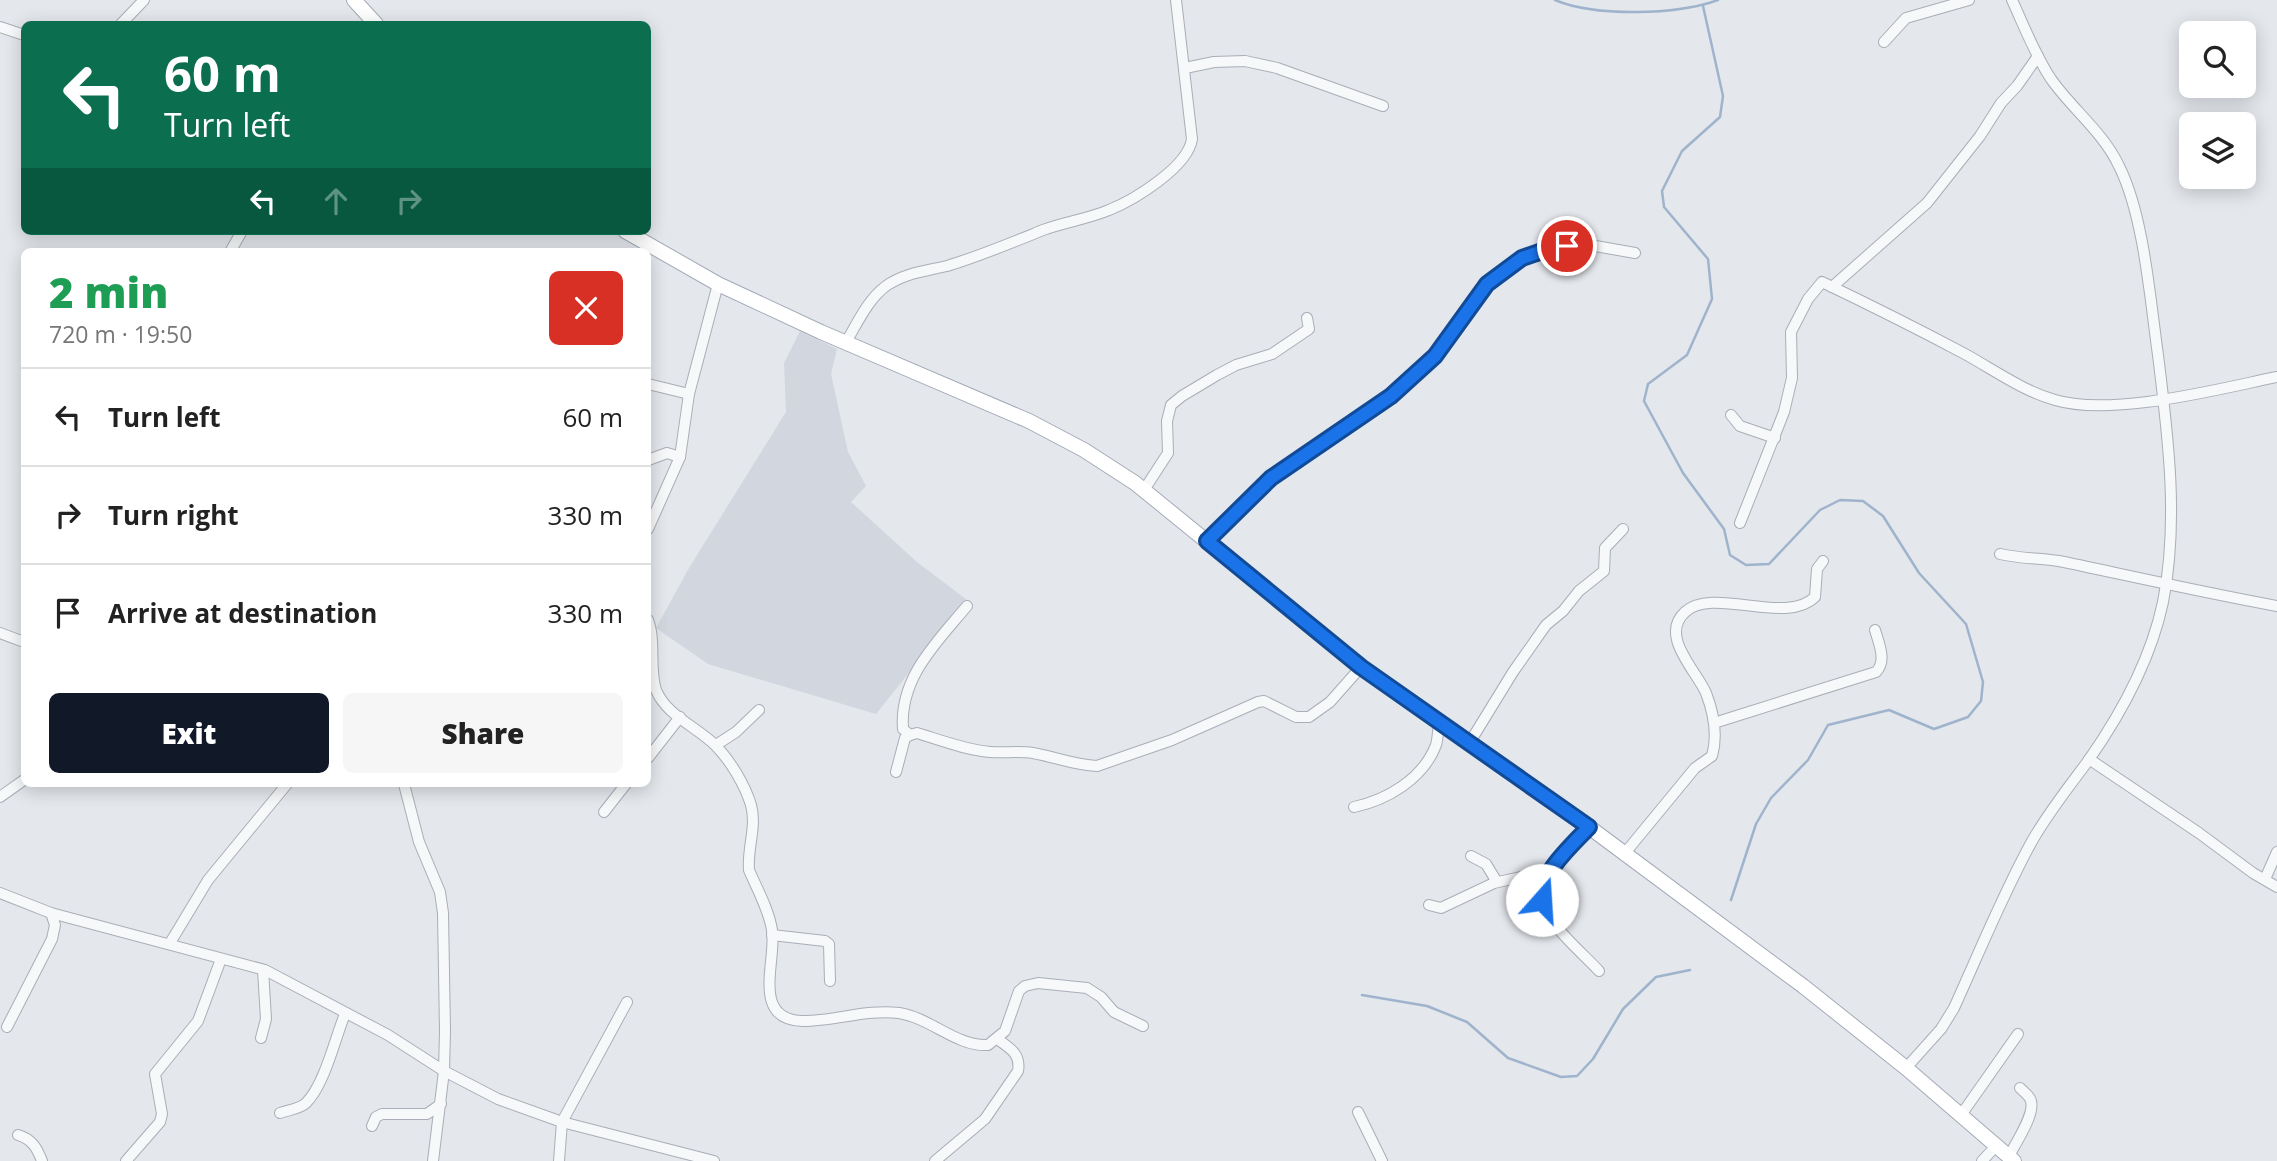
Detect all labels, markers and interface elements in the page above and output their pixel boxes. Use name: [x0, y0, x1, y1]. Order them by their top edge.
map controls: [2179, 21, 2256, 189]
button: search: [2179, 21, 2256, 98]
text: 60 m: [164, 40, 281, 106]
icon: left: [49, 49, 140, 140]
text: Turn left: [164, 103, 290, 146]
button: layers: [2179, 112, 2256, 189]
icon: left: [244, 182, 282, 220]
icon: ahead: [317, 182, 355, 220]
icon: right: [390, 182, 428, 220]
pin: [1537, 216, 1597, 276]
icon: arrive: [1548, 227, 1586, 265]
text: 2 min: [49, 263, 168, 320]
button: close: [549, 271, 623, 345]
text: 720 m · 19:50: [49, 318, 192, 350]
icon: left: [49, 398, 87, 436]
text: Turn left: [108, 399, 220, 435]
text: 60 m: [562, 399, 623, 435]
icon: right: [49, 496, 87, 534]
text: Turn right: [108, 497, 239, 533]
text: 330 m: [548, 497, 623, 533]
icon: arrive: [49, 594, 87, 632]
text: Arrive at destination: [108, 595, 377, 631]
text: 330 m: [548, 595, 623, 631]
button: Exit: [49, 693, 329, 773]
button: Share: [343, 693, 623, 773]
position arrow: [1505, 863, 1579, 937]

